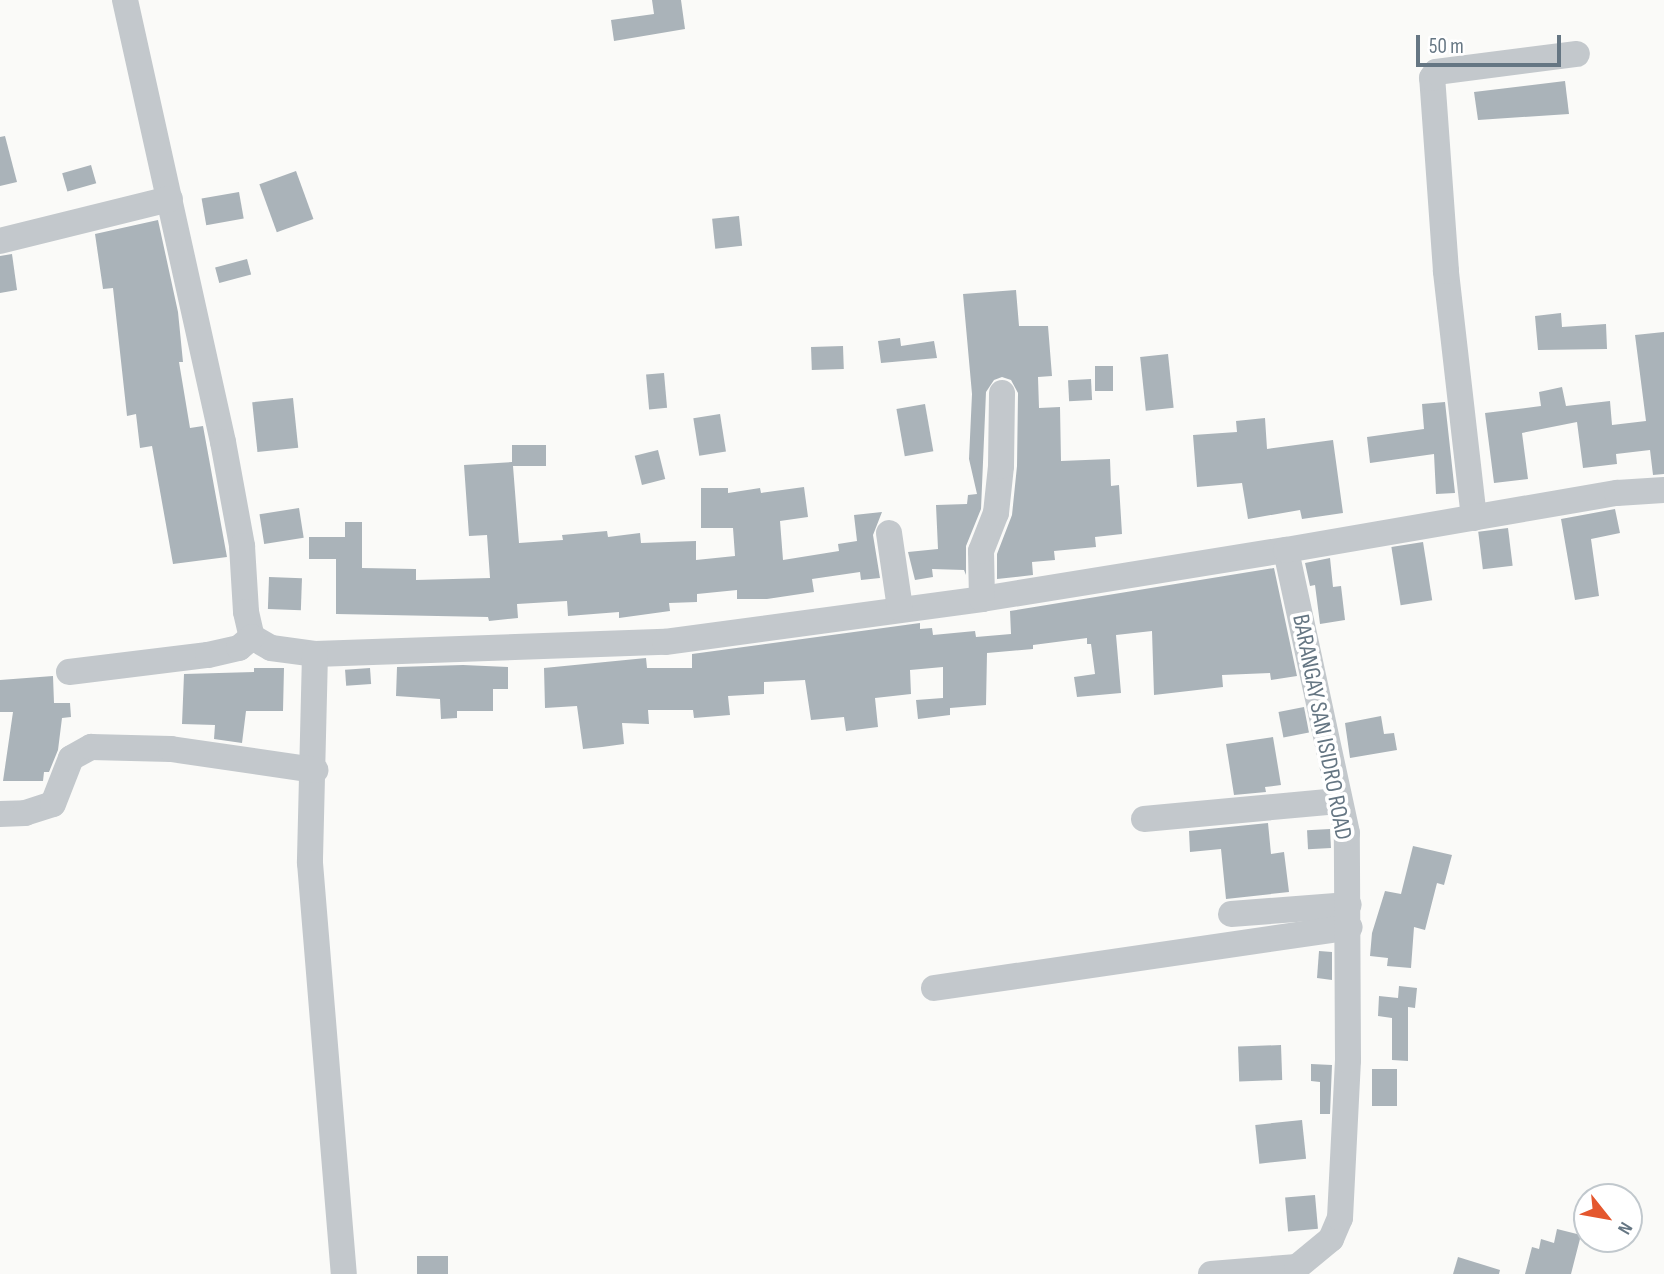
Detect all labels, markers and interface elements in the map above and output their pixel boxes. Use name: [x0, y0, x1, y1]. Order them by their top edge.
scale bar: [1419, 21, 1564, 65]
text: 50 m: [1429, 34, 1464, 59]
street label: BARANGAY SAN ISIDRO ROAD: [1286, 612, 1358, 842]
north arrow: [1573, 1183, 1643, 1253]
text: N: [1612, 1218, 1637, 1238]

